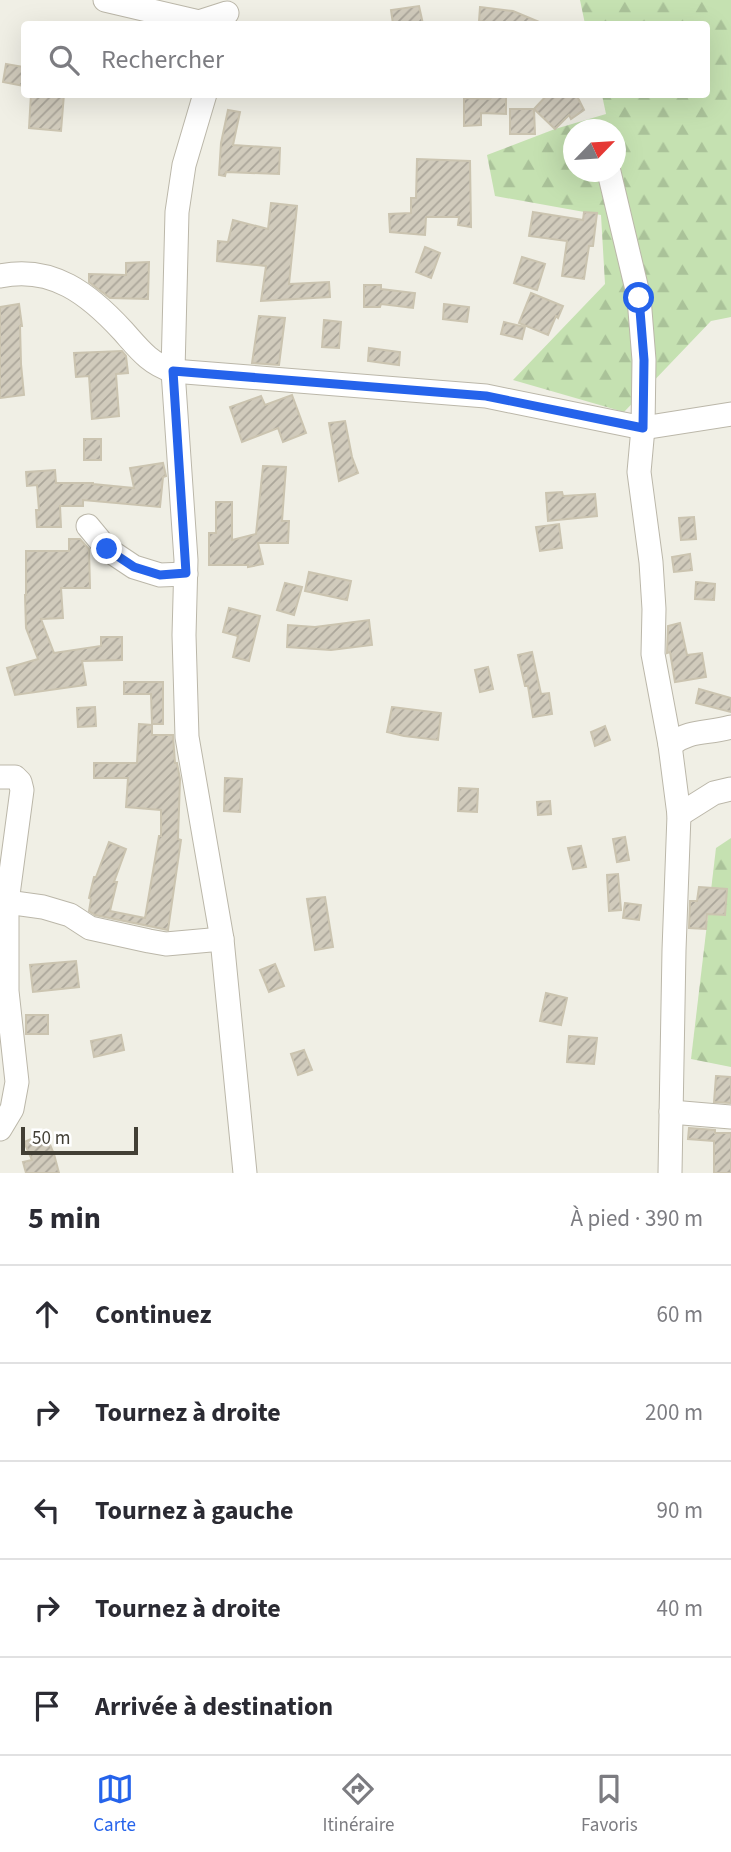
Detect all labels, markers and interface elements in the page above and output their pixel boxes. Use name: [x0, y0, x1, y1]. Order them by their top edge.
search box: [21, 21, 710, 98]
icon: search: [45, 41, 83, 79]
text: Rechercher: [101, 41, 224, 78]
north arrow: [563, 119, 626, 182]
route start: [623, 282, 654, 313]
route end: [91, 533, 122, 564]
scale bar: [21, 1124, 138, 1156]
text: 50 m: [32, 1125, 70, 1152]
text: 5 min: [28, 1197, 101, 1240]
text: À pied · 390 m: [570, 1202, 703, 1235]
icon: ahead: [28, 1295, 66, 1333]
text: Continuez: [95, 1296, 211, 1333]
text: 60 m: [656, 1298, 703, 1331]
icon: right: [28, 1393, 66, 1431]
text: Tournez à droite: [95, 1394, 281, 1431]
text: 200 m: [645, 1396, 703, 1429]
icon: left: [28, 1491, 66, 1529]
text: Tournez à gauche: [95, 1492, 294, 1529]
text: 90 m: [656, 1494, 703, 1527]
icon: right: [28, 1589, 66, 1627]
text: Tournez à droite: [95, 1590, 281, 1627]
text: 40 m: [656, 1592, 703, 1625]
icon: arrive: [28, 1687, 66, 1725]
text: Arrivée à destination: [95, 1688, 333, 1725]
tab: Carte: [93, 1770, 136, 1839]
tab: Itinéraire: [322, 1770, 395, 1839]
tab: Favoris: [581, 1770, 638, 1839]

